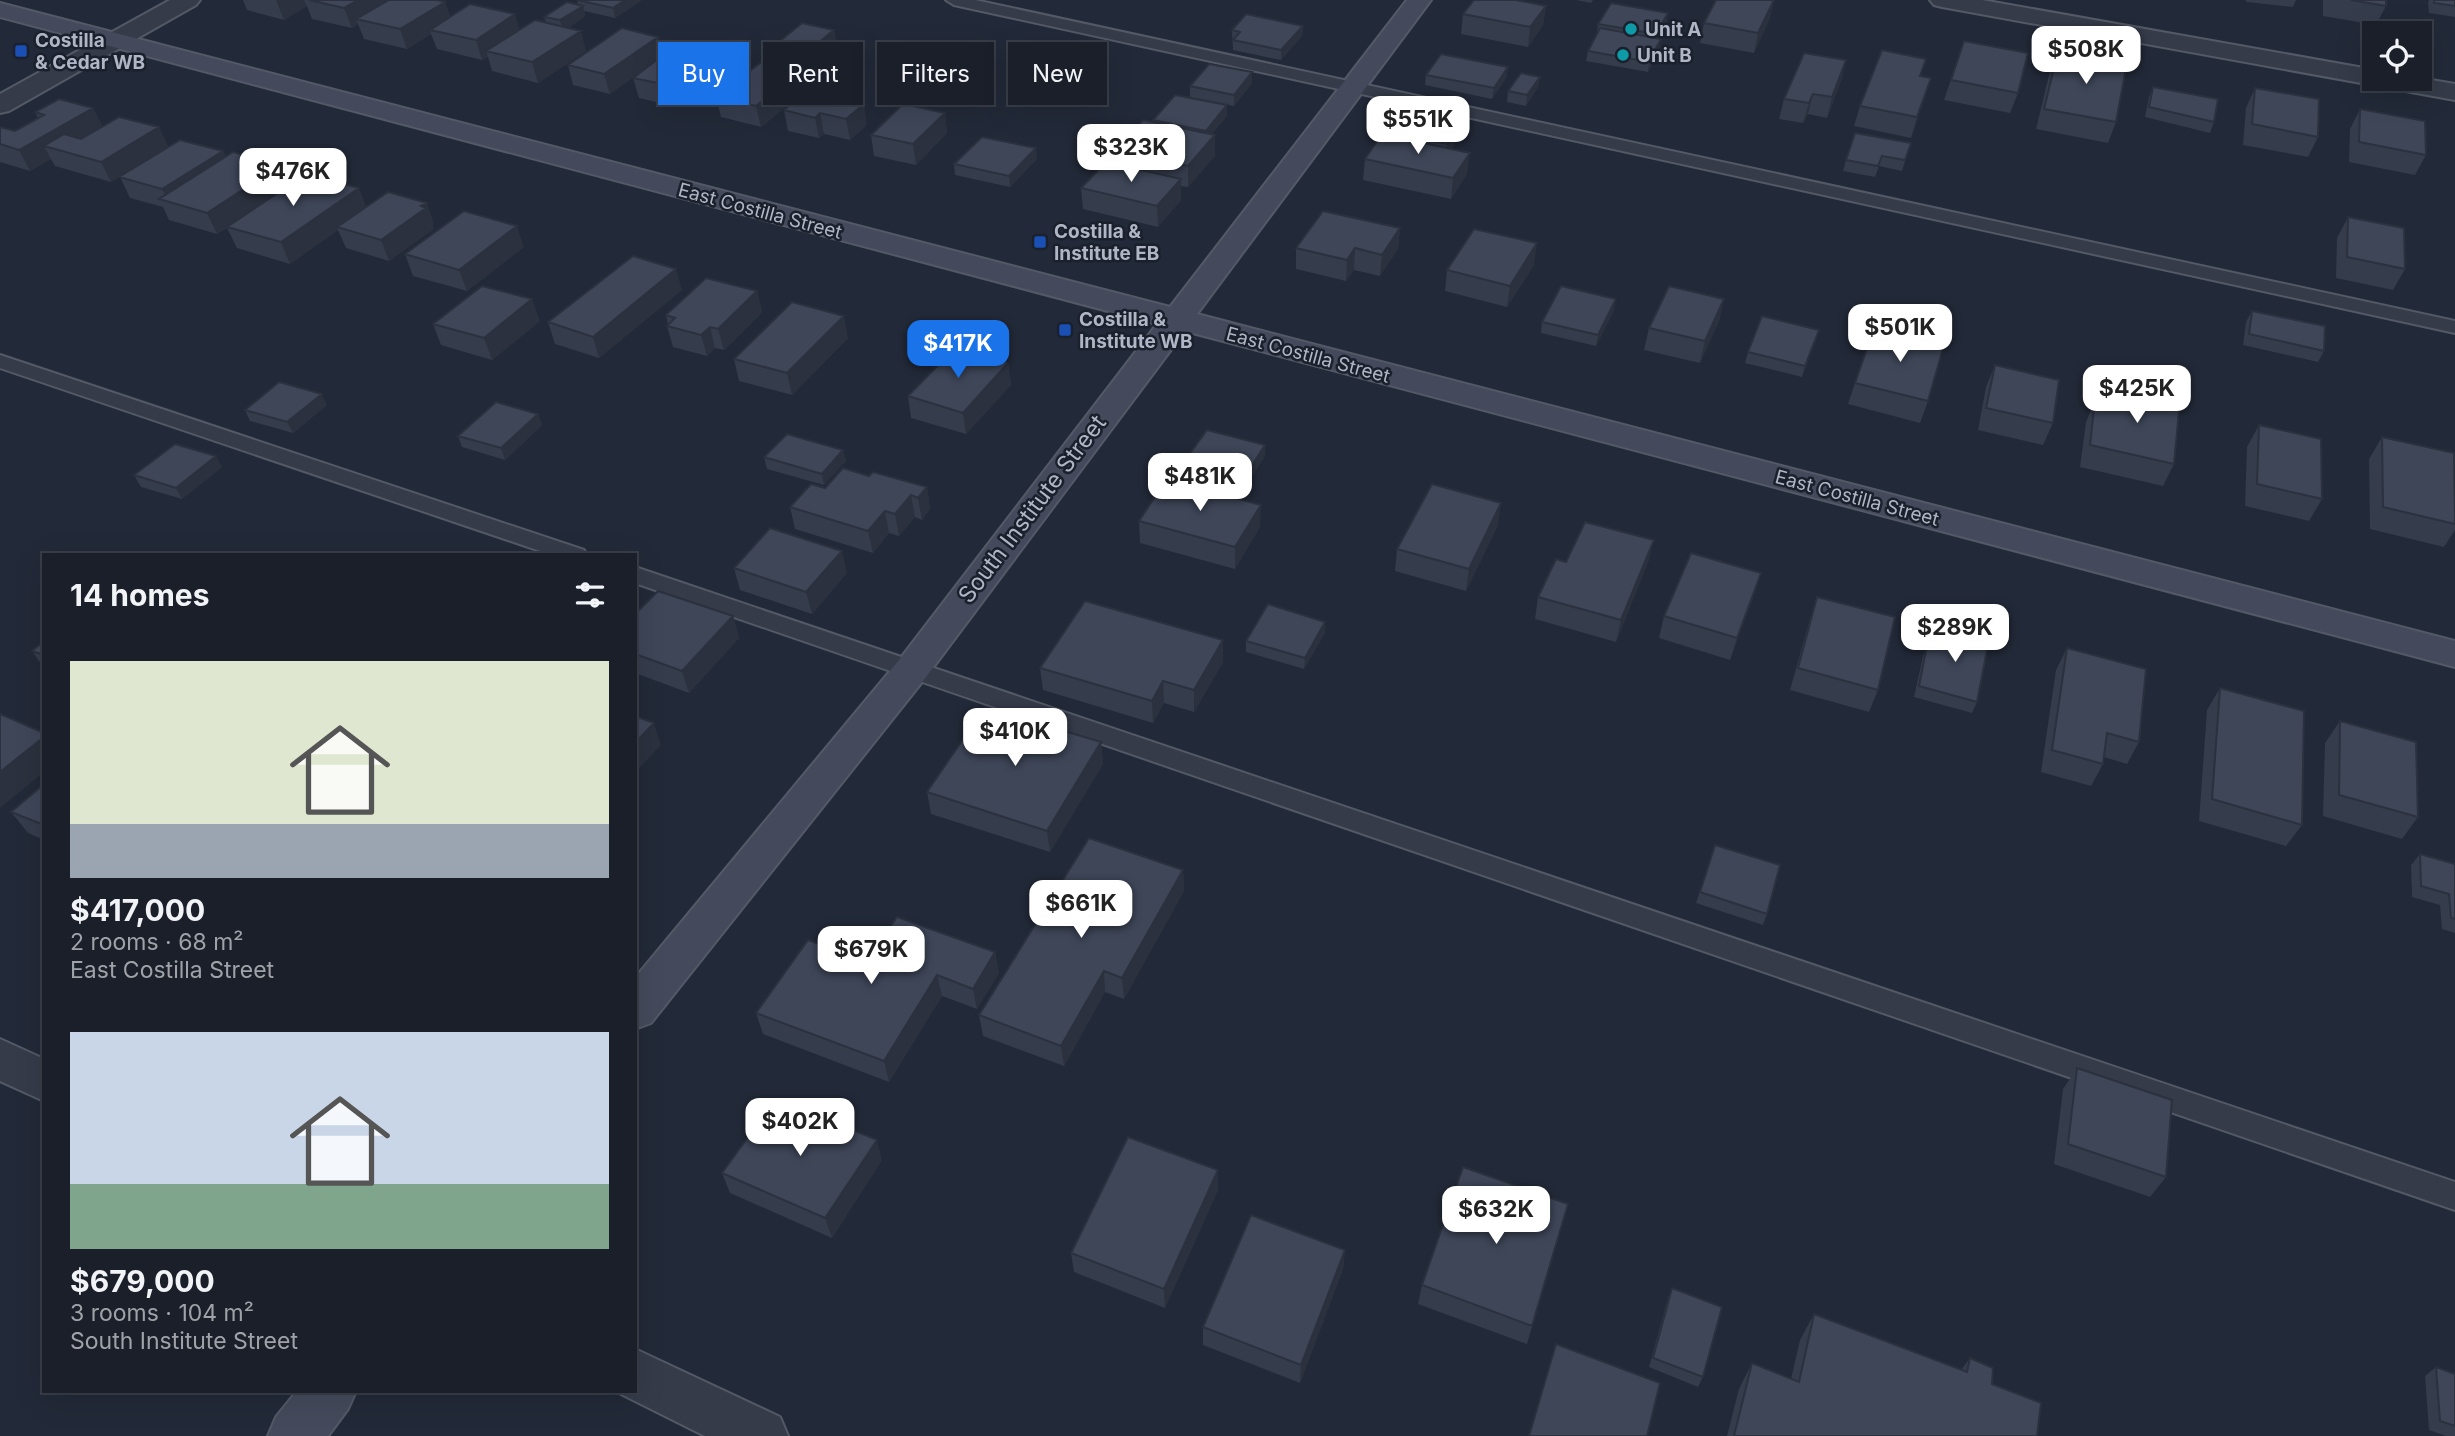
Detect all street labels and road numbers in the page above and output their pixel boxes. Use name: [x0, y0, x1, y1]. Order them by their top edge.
street label: East Costilla Street: [676, 178, 844, 244]
street label: East Costilla Street: [1224, 322, 1392, 388]
street label: South Institute Street: [952, 409, 1112, 608]
street label: East Costilla Street: [1773, 465, 1941, 531]

